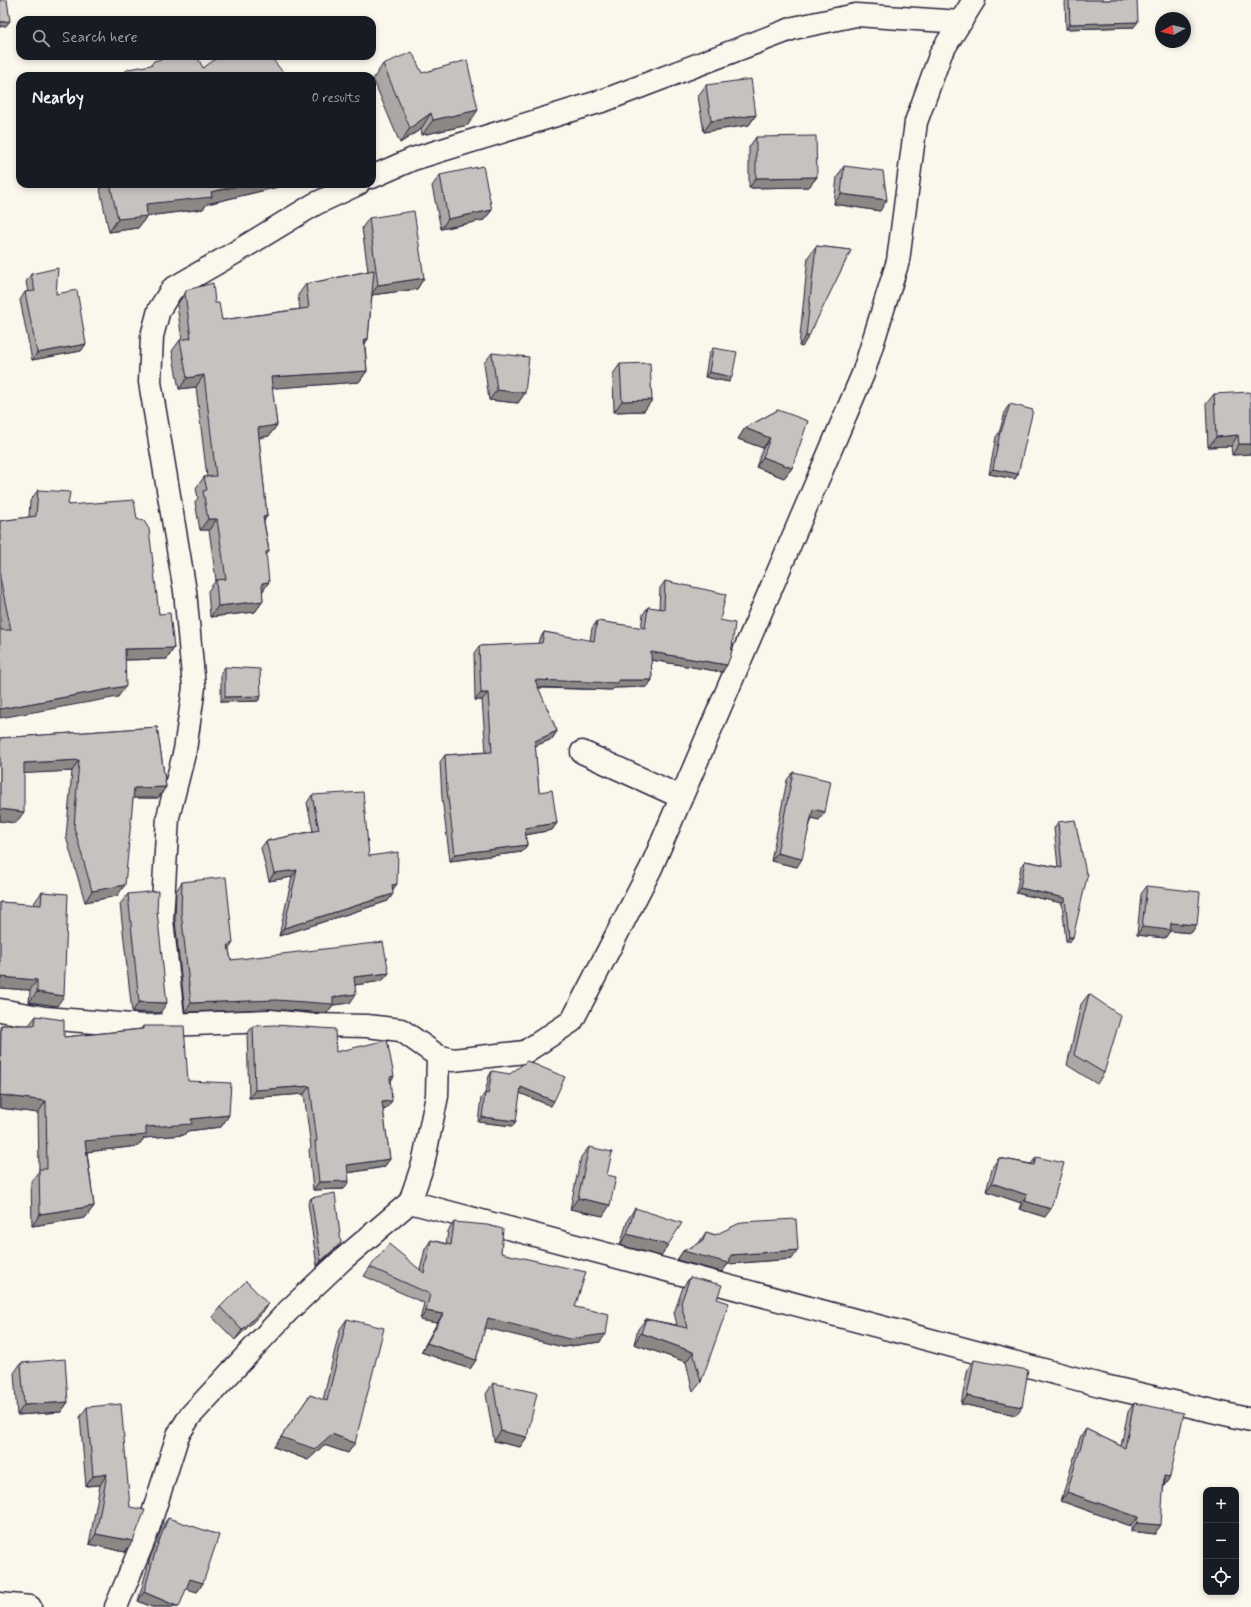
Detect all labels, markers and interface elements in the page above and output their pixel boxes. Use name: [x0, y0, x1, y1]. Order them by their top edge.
north arrow: [1155, 12, 1191, 48]
search box: [16, 16, 376, 60]
icon: search: [30, 27, 52, 49]
text: Search here: [62, 28, 138, 48]
text: Nearby: [32, 87, 84, 109]
text: 0 results: [312, 90, 360, 107]
map controls: [1203, 1487, 1239, 1595]
button: +: [1203, 1487, 1239, 1523]
button: −: [1203, 1523, 1239, 1559]
button: locate: [1203, 1559, 1239, 1595]

